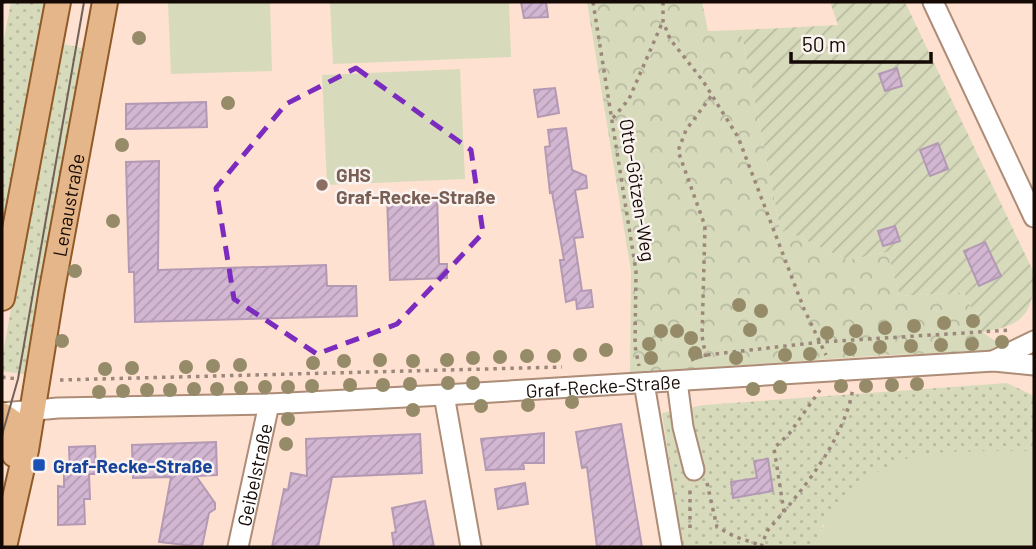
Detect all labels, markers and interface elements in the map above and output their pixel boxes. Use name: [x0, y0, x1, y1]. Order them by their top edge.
scale bar: [791, 21, 931, 65]
text: 50 m: [802, 31, 846, 56]
street label: Otto-Götzen-Weg: [615, 117, 661, 263]
street label: Lenaustraße: [47, 152, 88, 258]
place label: GHS Graf-Recke-Straße: [336, 163, 496, 208]
marker: GHS Graf-Recke-Straße: [314, 177, 330, 193]
street label: Graf-Recke-Straße: [525, 369, 681, 401]
street label: Geibelstraße: [231, 421, 276, 528]
place label: Graf-Recke-Straße: [53, 454, 213, 477]
marker: Graf-Recke-Straße: [31, 457, 47, 473]

